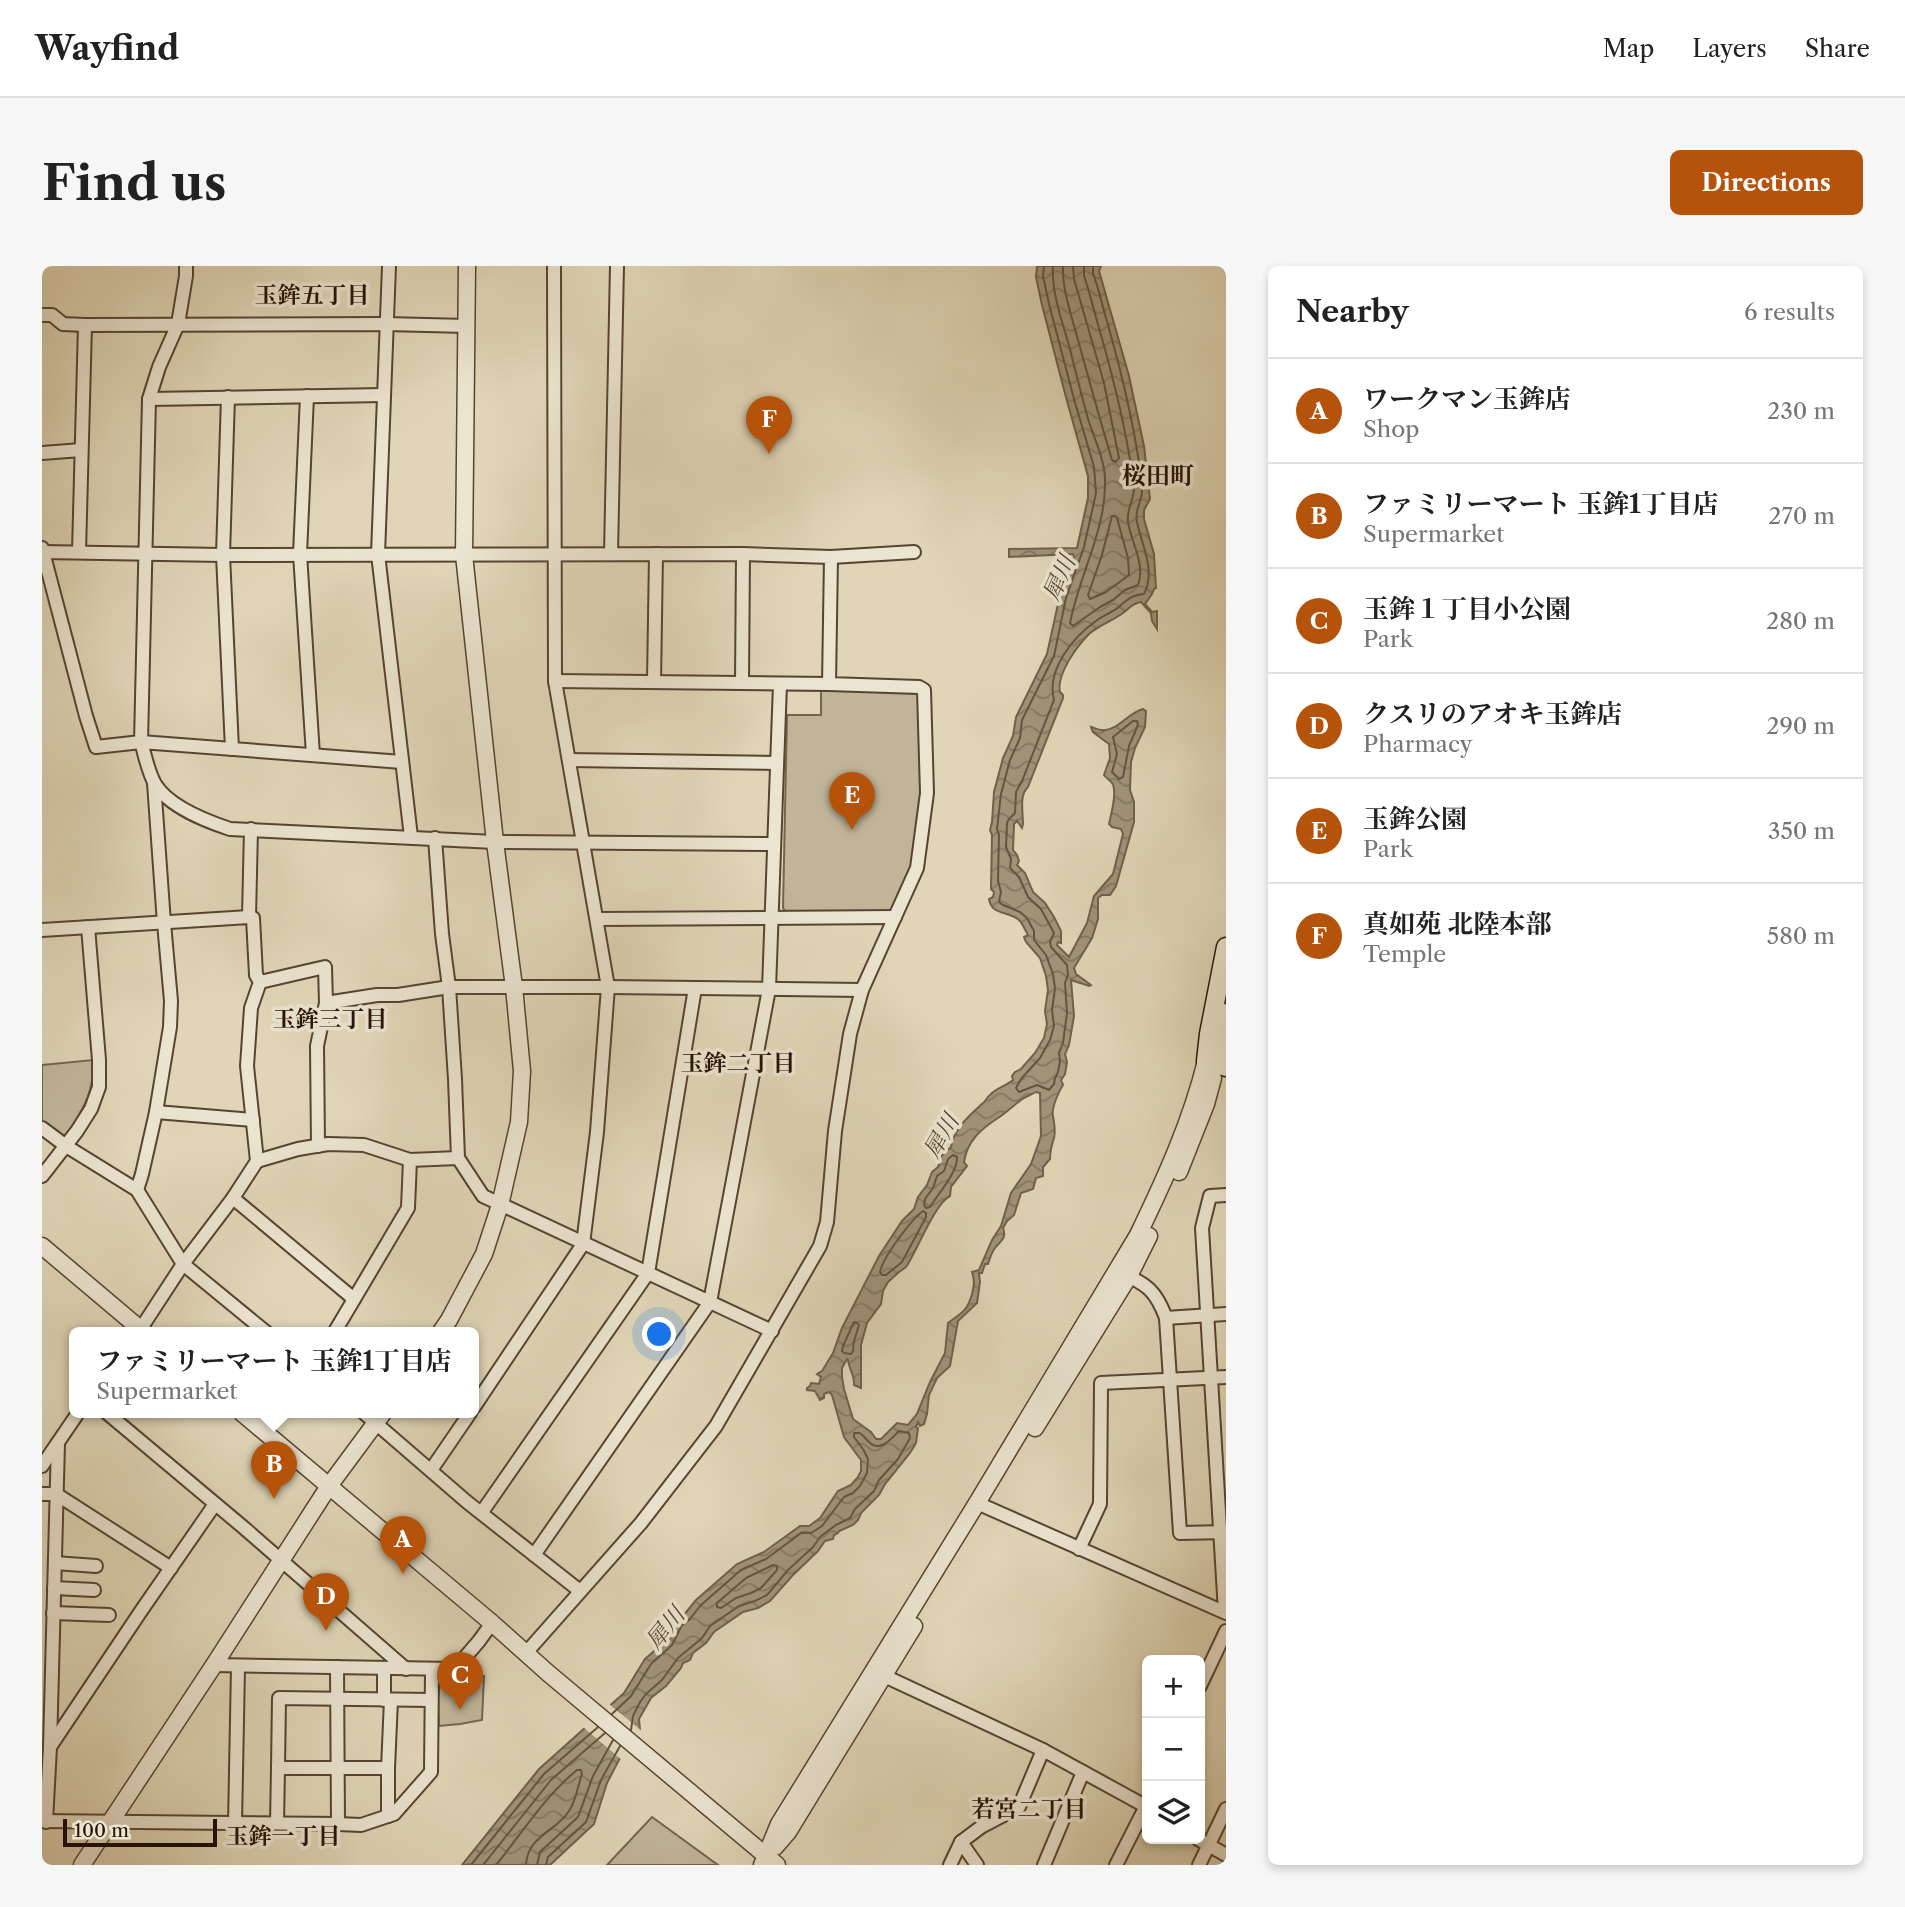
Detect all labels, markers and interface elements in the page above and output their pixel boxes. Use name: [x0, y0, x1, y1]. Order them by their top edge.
text: Wayfind: [35, 28, 179, 69]
text: Map: [1603, 34, 1654, 63]
text: Layers: [1692, 34, 1767, 63]
text: Share: [1805, 34, 1870, 63]
button: Directions: [1670, 150, 1863, 215]
text: Find us: [42, 152, 226, 213]
district label: 玉鉾五丁目: [255, 281, 370, 309]
text: Nearby: [1296, 293, 1409, 330]
text: 6 results: [1744, 298, 1835, 326]
text: ワークマン玉鉾店: [1363, 383, 1571, 415]
pin: F: [746, 396, 792, 454]
text: A: [1310, 397, 1328, 425]
text: 230 m: [1767, 397, 1835, 425]
text: Shop: [1363, 415, 1419, 443]
district label: 桜田町: [1122, 461, 1194, 490]
text: ファミリーマート 玉鉾1丁目店: [1363, 488, 1719, 520]
text: B: [1310, 502, 1328, 530]
text: 270 m: [1768, 502, 1835, 530]
text: Supermarket: [1363, 520, 1504, 548]
water label: 犀川: [1037, 549, 1082, 605]
text: 玉鉾１丁目小公園: [1363, 593, 1571, 625]
text: C: [1310, 607, 1328, 635]
text: 280 m: [1766, 607, 1835, 635]
text: Park: [1363, 625, 1413, 653]
text: クスリのアオキ玉鉾店: [1363, 698, 1622, 730]
text: D: [1309, 712, 1329, 740]
text: 290 m: [1766, 712, 1835, 740]
text: Pharmacy: [1363, 730, 1473, 758]
pin: E: [829, 772, 875, 830]
text: 玉鉾公園: [1363, 803, 1467, 835]
text: E: [1311, 817, 1327, 845]
text: 350 m: [1768, 817, 1835, 845]
text: Park: [1363, 835, 1413, 863]
text: 真如苑 北陸本部: [1363, 908, 1552, 940]
text: F: [1311, 922, 1327, 950]
text: 580 m: [1767, 922, 1835, 950]
text: Temple: [1363, 940, 1446, 968]
district label: 玉鉾三丁目: [273, 1005, 388, 1033]
district label: 玉鉾二丁目: [681, 1049, 796, 1077]
water label: 犀川: [917, 1106, 966, 1163]
your location: [642, 1317, 676, 1351]
popup: [69, 1327, 479, 1418]
text: ファミリーマート 玉鉾1丁目店: [96, 1345, 452, 1377]
text: Supermarket: [96, 1377, 237, 1405]
pin: B: [251, 1441, 297, 1499]
pin: A: [380, 1516, 426, 1574]
pin: D: [303, 1573, 349, 1631]
water label: 犀川: [640, 1599, 692, 1655]
pin: C: [437, 1652, 483, 1710]
map controls: [1142, 1655, 1205, 1844]
button: +: [1142, 1655, 1205, 1718]
button: −: [1142, 1718, 1205, 1781]
button: layers: [1142, 1781, 1205, 1844]
district label: 若宮二丁目: [972, 1795, 1087, 1823]
scale bar: [63, 1816, 217, 1848]
text: 100 m: [74, 1819, 129, 1842]
district label: 玉鉾一丁目: [226, 1822, 341, 1850]

